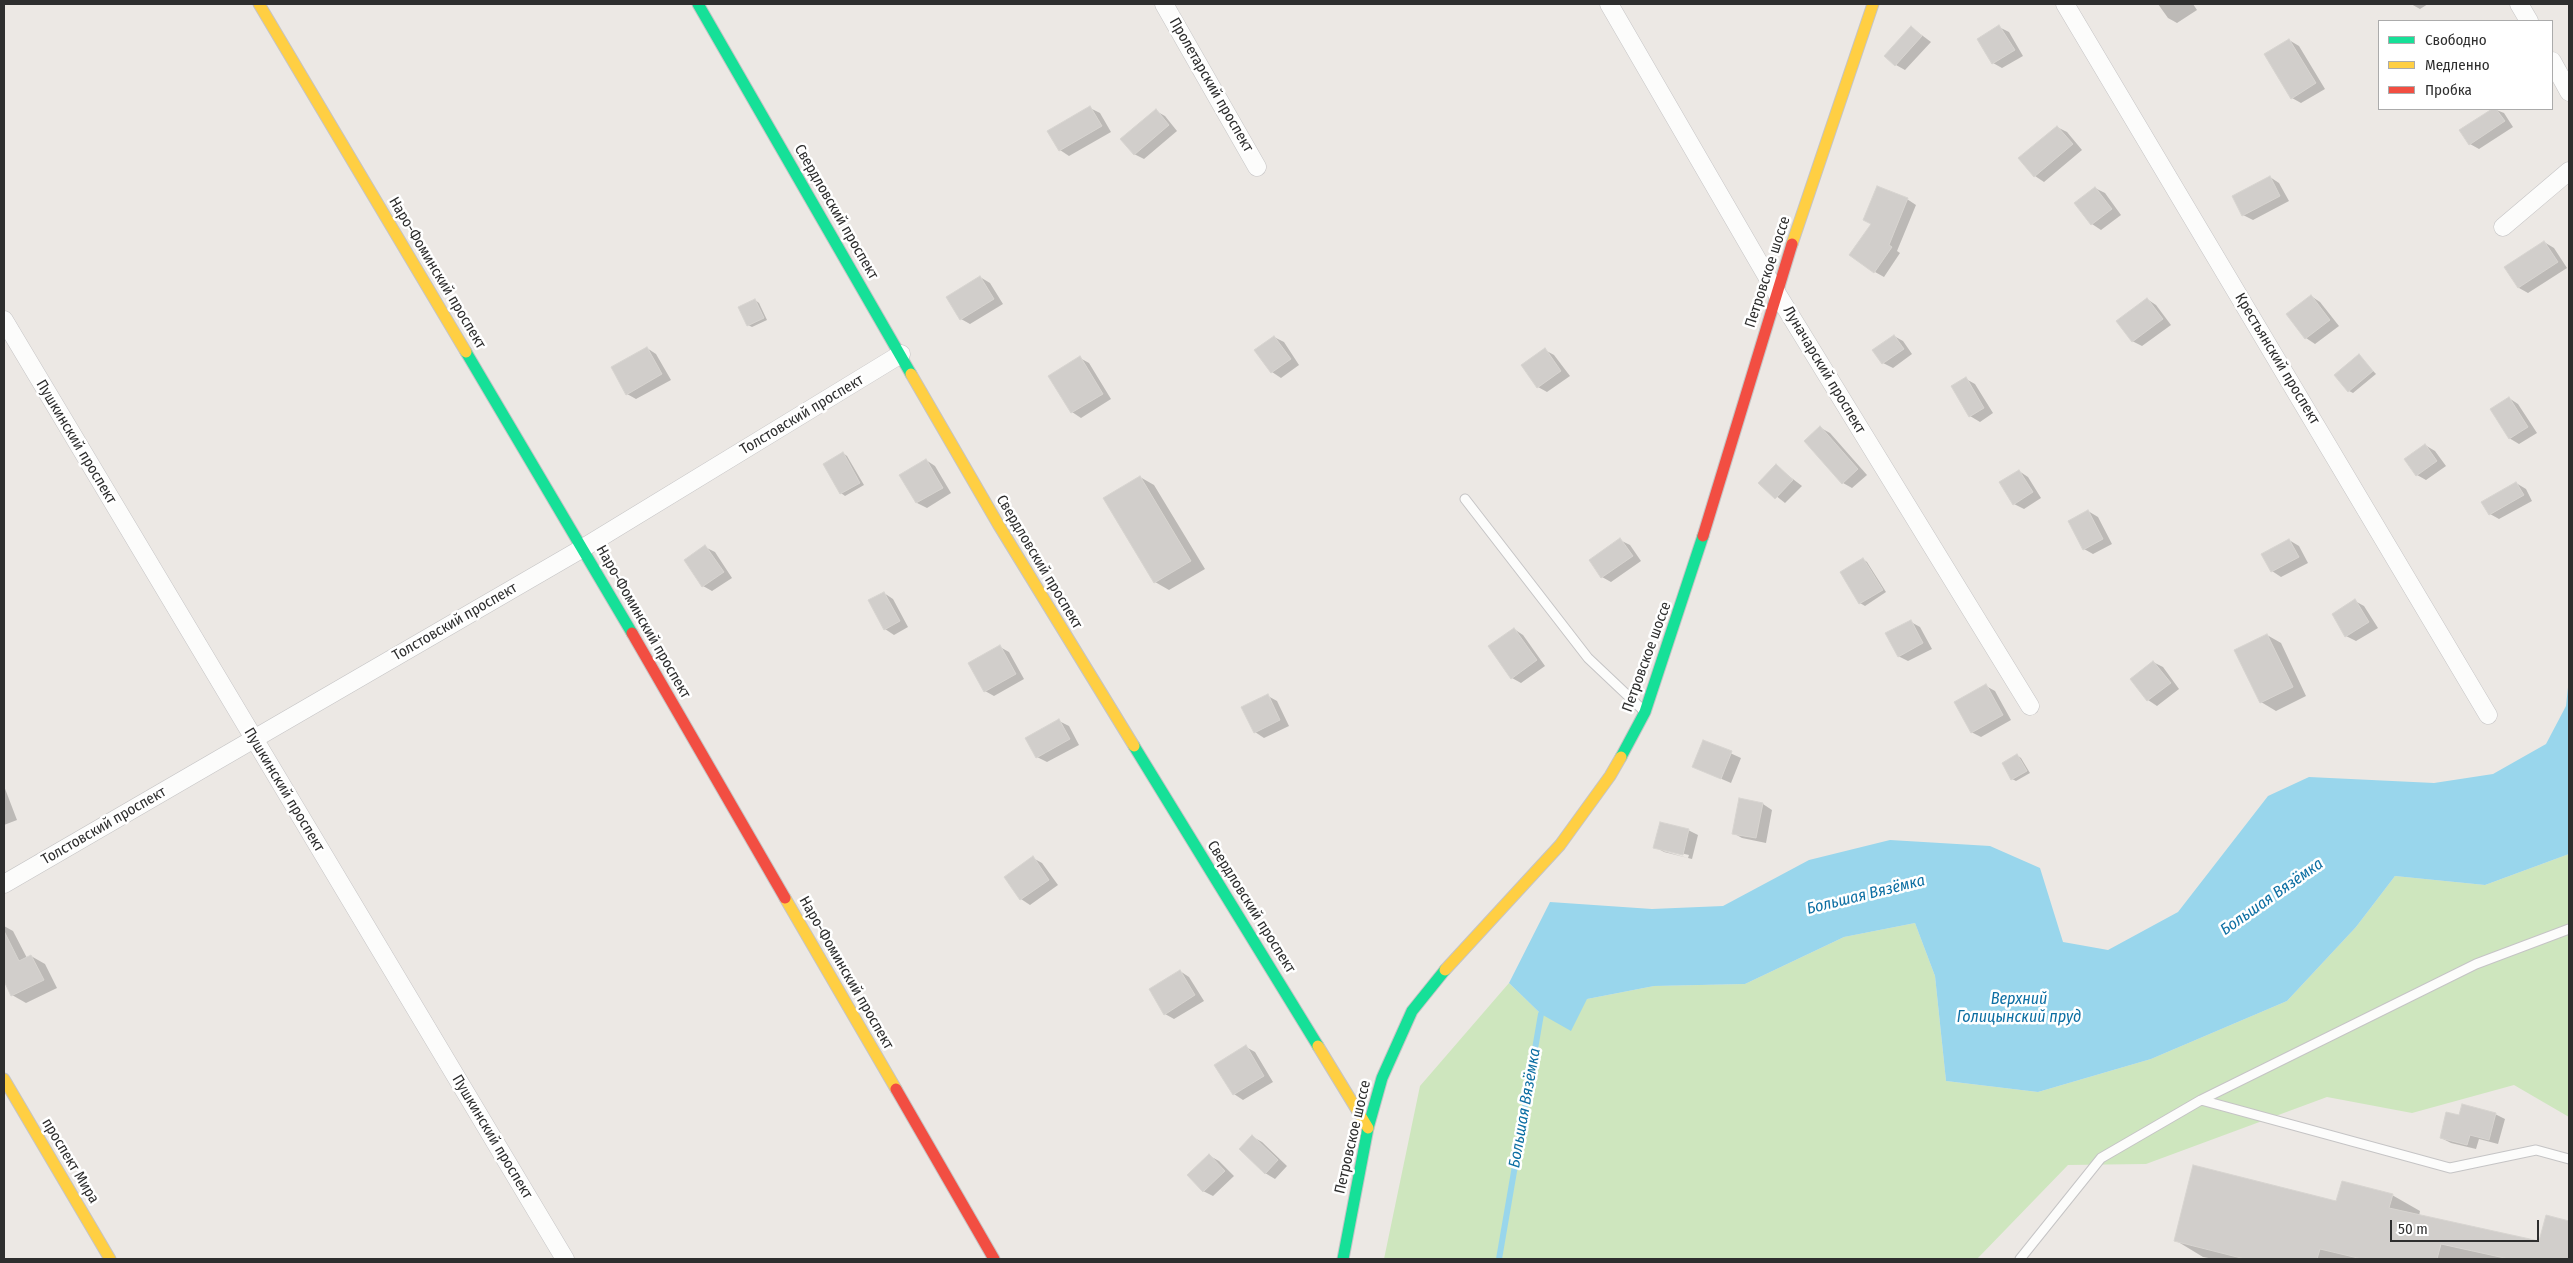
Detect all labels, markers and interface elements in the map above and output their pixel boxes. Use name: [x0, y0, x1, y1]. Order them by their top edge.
street label: Пролетарский проспект: [1165, 15, 1257, 155]
legend: [2378, 20, 2553, 110]
text: Свободно: [2425, 31, 2487, 49]
text: Медленно: [2425, 56, 2490, 74]
text: Пробка: [2425, 81, 2472, 99]
street label: Свердловский проспект: [790, 141, 882, 283]
street label: Наро-Фоминский проспект: [385, 194, 489, 352]
street label: Петровское шоссе: [1742, 214, 1794, 330]
street label: Крестьянский проспект: [2231, 290, 2323, 428]
street label: Луначарский проспект: [1779, 303, 1869, 437]
street label: Толстовский проспект: [737, 371, 867, 459]
street label: Пушкинский проспект: [32, 377, 120, 507]
street label: Свердловский проспект: [992, 492, 1086, 632]
street label: Наро-Фоминский проспект: [592, 542, 694, 702]
street label: Толстовский проспект: [389, 579, 521, 665]
street label: Петровское шоссе: [1619, 599, 1675, 715]
street label: Пушкинский проспект: [240, 725, 328, 855]
street label: Толстовский проспект: [38, 783, 170, 869]
street label: Свердловский проспект: [1203, 837, 1299, 977]
water label: Большая Вязёмка: [2217, 854, 2327, 940]
water label: Большая Вязёмка: [1805, 871, 1927, 919]
street label: Наро-Фоминский проспект: [795, 893, 897, 1053]
water label: Верхний Голицынский пруд: [1957, 990, 2081, 1028]
water label: Большая Вязёмка: [1505, 1047, 1545, 1169]
street label: Пушкинский проспект: [448, 1072, 536, 1202]
street label: Петровское шоссе: [1331, 1078, 1375, 1196]
street label: проспект Мира: [38, 1115, 102, 1207]
scale bar: [2393, 1210, 2542, 1242]
text: 50 m: [2398, 1220, 2428, 1238]

